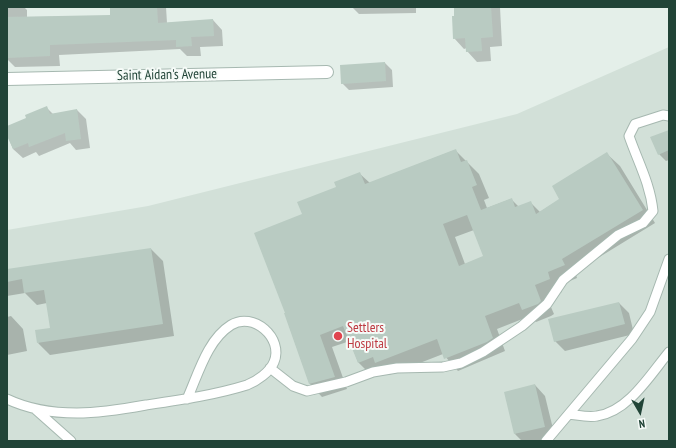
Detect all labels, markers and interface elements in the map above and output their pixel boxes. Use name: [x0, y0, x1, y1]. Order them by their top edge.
street label: Saint Aidan's Avenue: [117, 66, 217, 84]
place label: Settlers Hospital: [347, 320, 387, 352]
marker: Settlers Hospital: [332, 330, 344, 342]
north arrow: [620, 392, 660, 432]
text: N: [638, 416, 646, 431]

